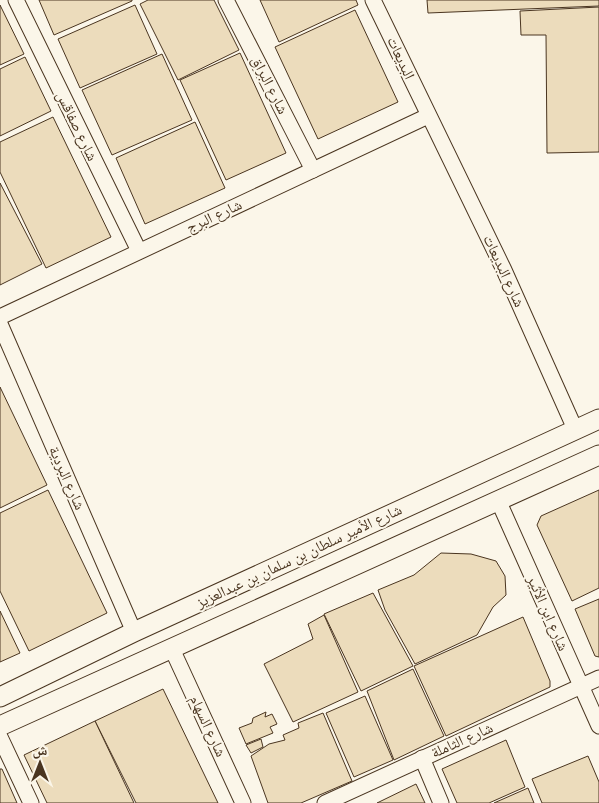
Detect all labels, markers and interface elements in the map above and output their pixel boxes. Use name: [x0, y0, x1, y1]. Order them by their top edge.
street label: البديعات: [383, 33, 420, 82]
street label: شارع البراق: [247, 52, 293, 118]
street label: شارع صفاقس: [51, 88, 103, 164]
street label: شارع البرج: [183, 194, 245, 238]
street label: شارع البديعات: [479, 232, 529, 310]
street label: شارع البردية: [44, 443, 90, 513]
street label: شارع الأمير سلطان بن سلمان بن عبدالعزيز: [192, 499, 405, 613]
street label: شارع ابن الأثير: [522, 571, 574, 654]
street label: شارع السهام: [185, 692, 231, 760]
street label: شارع الثاملة: [428, 717, 496, 762]
north arrow: [15, 738, 65, 788]
text: ش: [33, 741, 48, 759]

